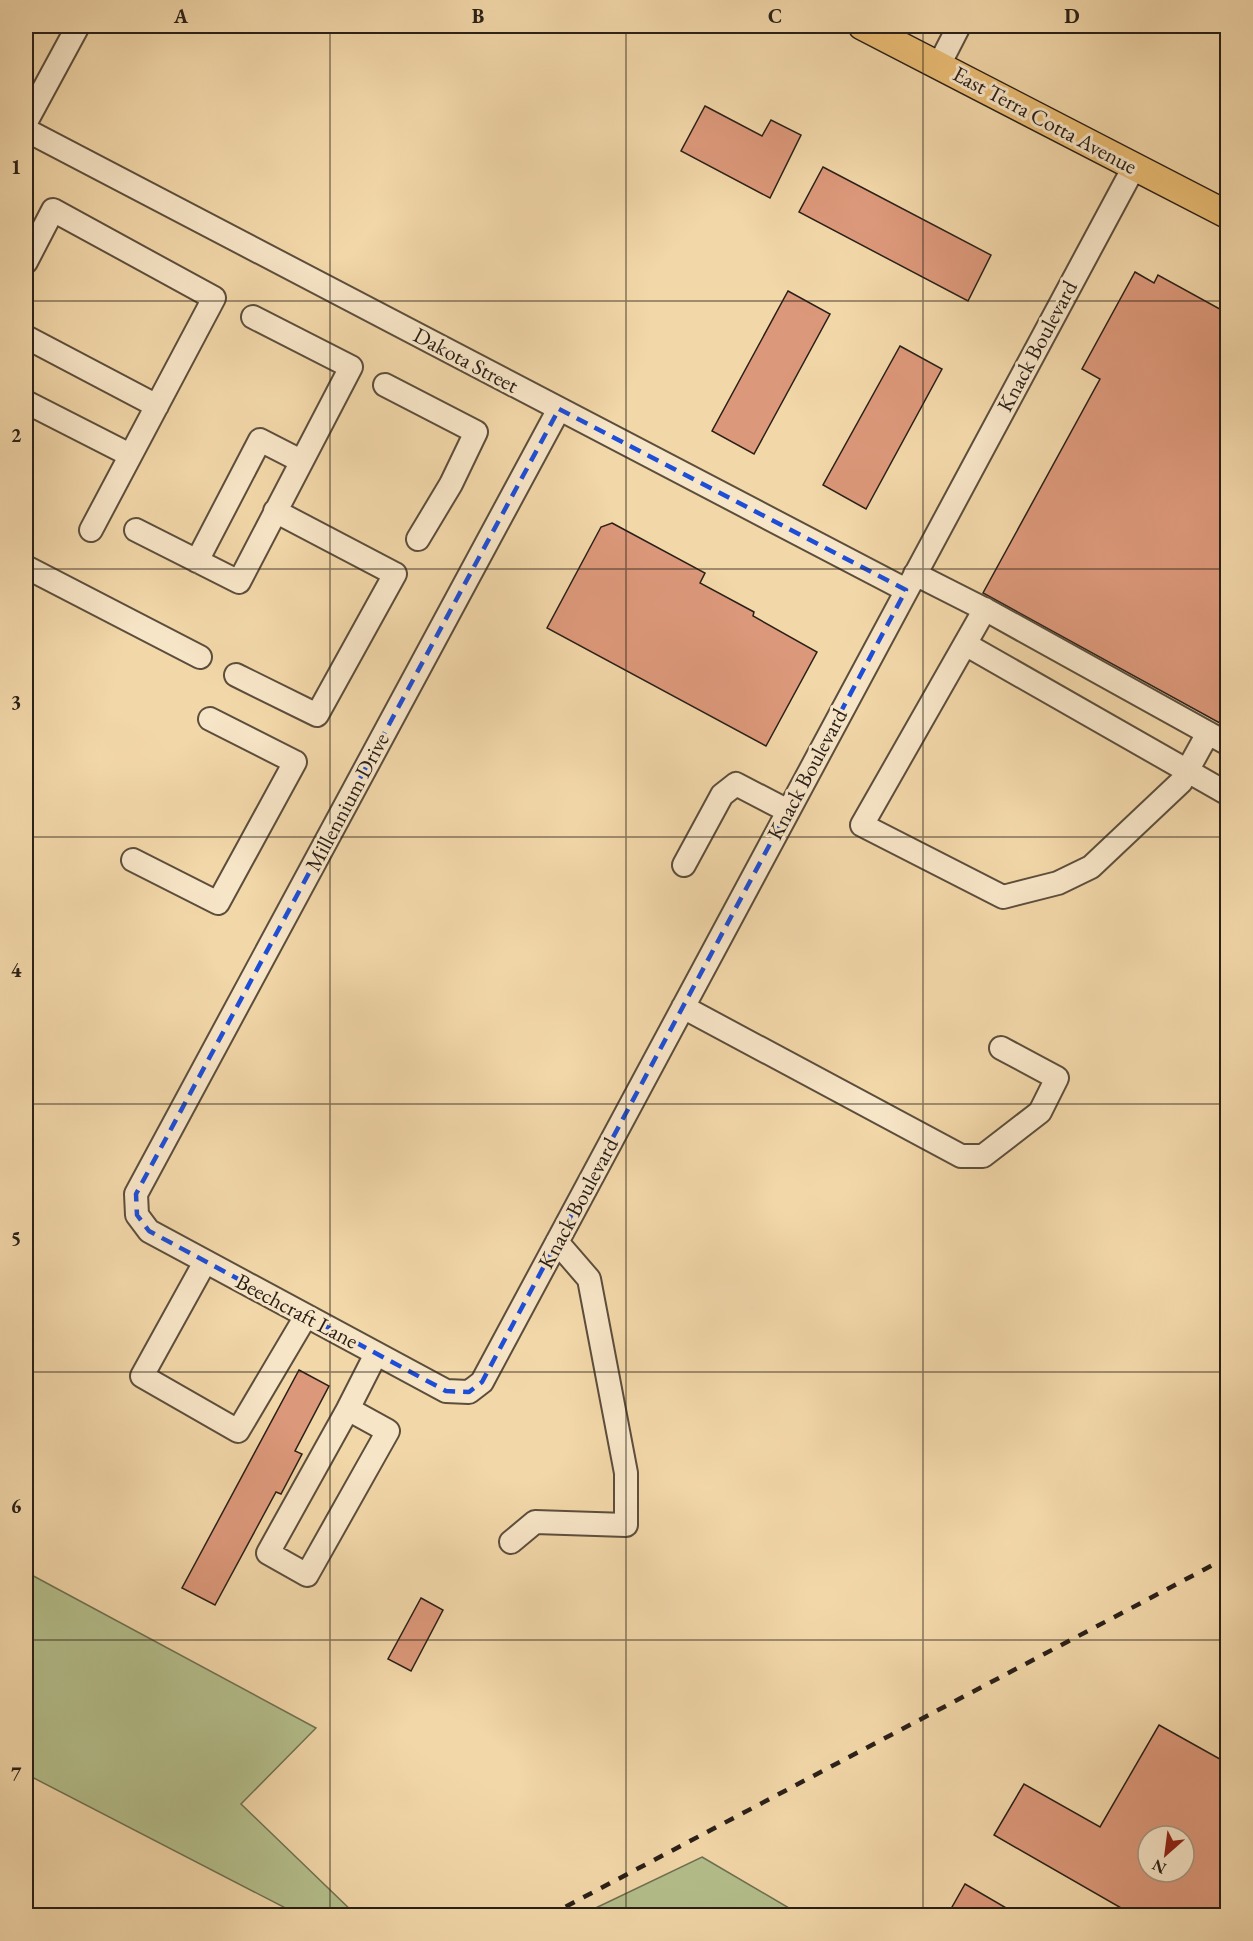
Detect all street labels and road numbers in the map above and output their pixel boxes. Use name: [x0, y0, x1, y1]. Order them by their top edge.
street label: East Terra Cotta Avenue: [948, 59, 1142, 181]
street label: Knack Boulevard: [990, 274, 1084, 417]
street label: Dakota Street: [408, 320, 524, 400]
street label: Knack Boulevard: [760, 702, 854, 845]
street label: Millennium Drive: [298, 727, 396, 876]
street label: Knack Boulevard: [531, 1131, 625, 1274]
street label: Beechcraft Lane: [231, 1267, 364, 1356]

